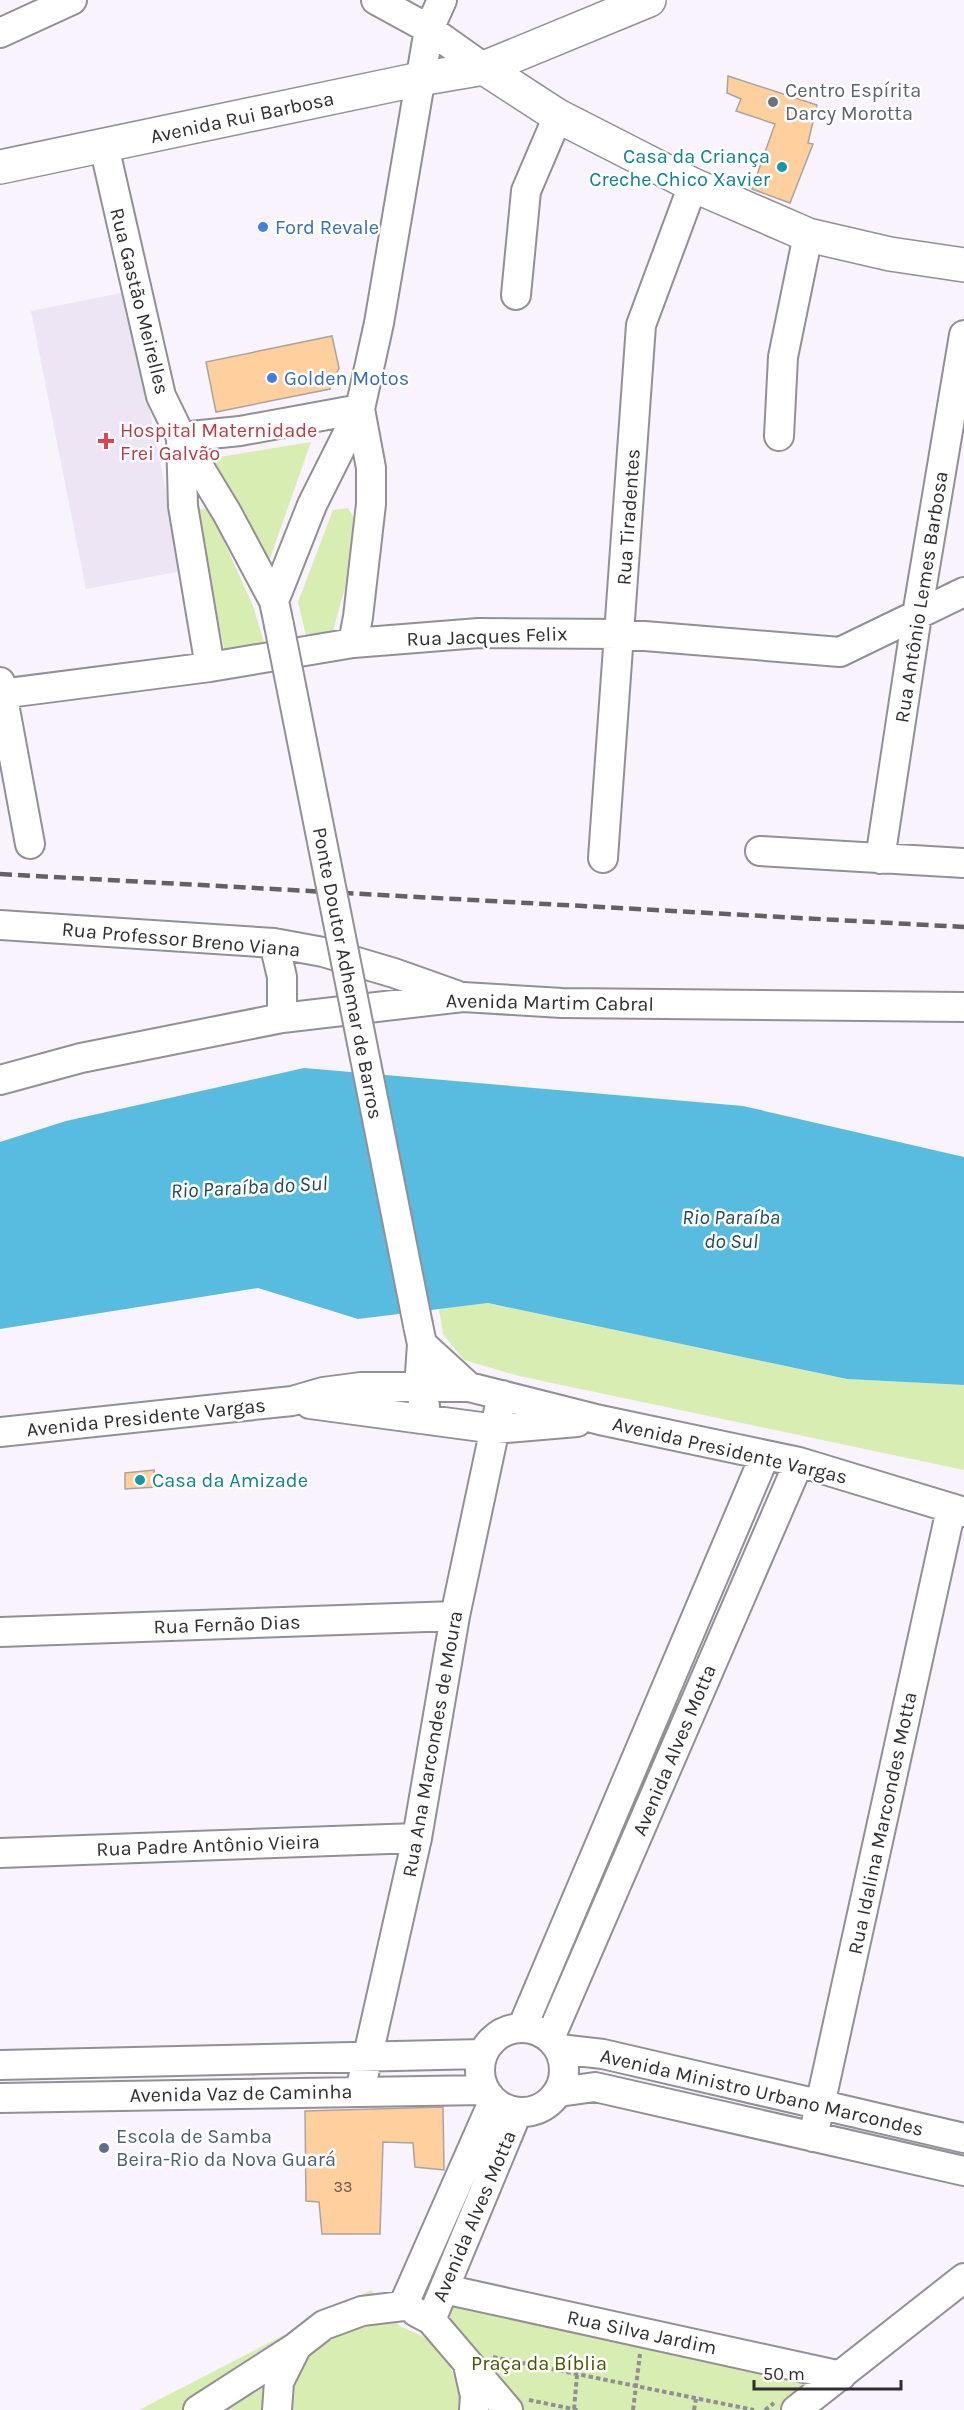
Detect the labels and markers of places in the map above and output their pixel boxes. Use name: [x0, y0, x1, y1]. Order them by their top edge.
place label: Centro Espírita Darcy Morotta: [785, 79, 921, 125]
marker: Centro Espírita Darcy Morotta: [766, 95, 780, 109]
place label: Casa da Criança Creche Chico Xavier: [589, 145, 771, 191]
marker: Casa da Criança Creche Chico Xavier: [775, 160, 789, 174]
place label: Ford Revale: [275, 216, 379, 239]
marker: Ford Revale: [256, 220, 270, 234]
place label: Golden Motos: [284, 367, 409, 390]
marker: Golden Motos: [265, 371, 279, 385]
place label: Hospital Maternidade Frei Galvão: [120, 419, 317, 465]
marker: Hospital Maternidade Frei Galvão: [97, 432, 115, 450]
place label: Casa da Amizade: [152, 1469, 308, 1492]
marker: Casa da Amizade: [133, 1473, 147, 1487]
place label: Escola de Samba Beira-Rio da Nova Guará: [116, 2125, 336, 2171]
marker: Escola de Samba Beira-Rio da Nova Guará: [97, 2141, 111, 2155]

